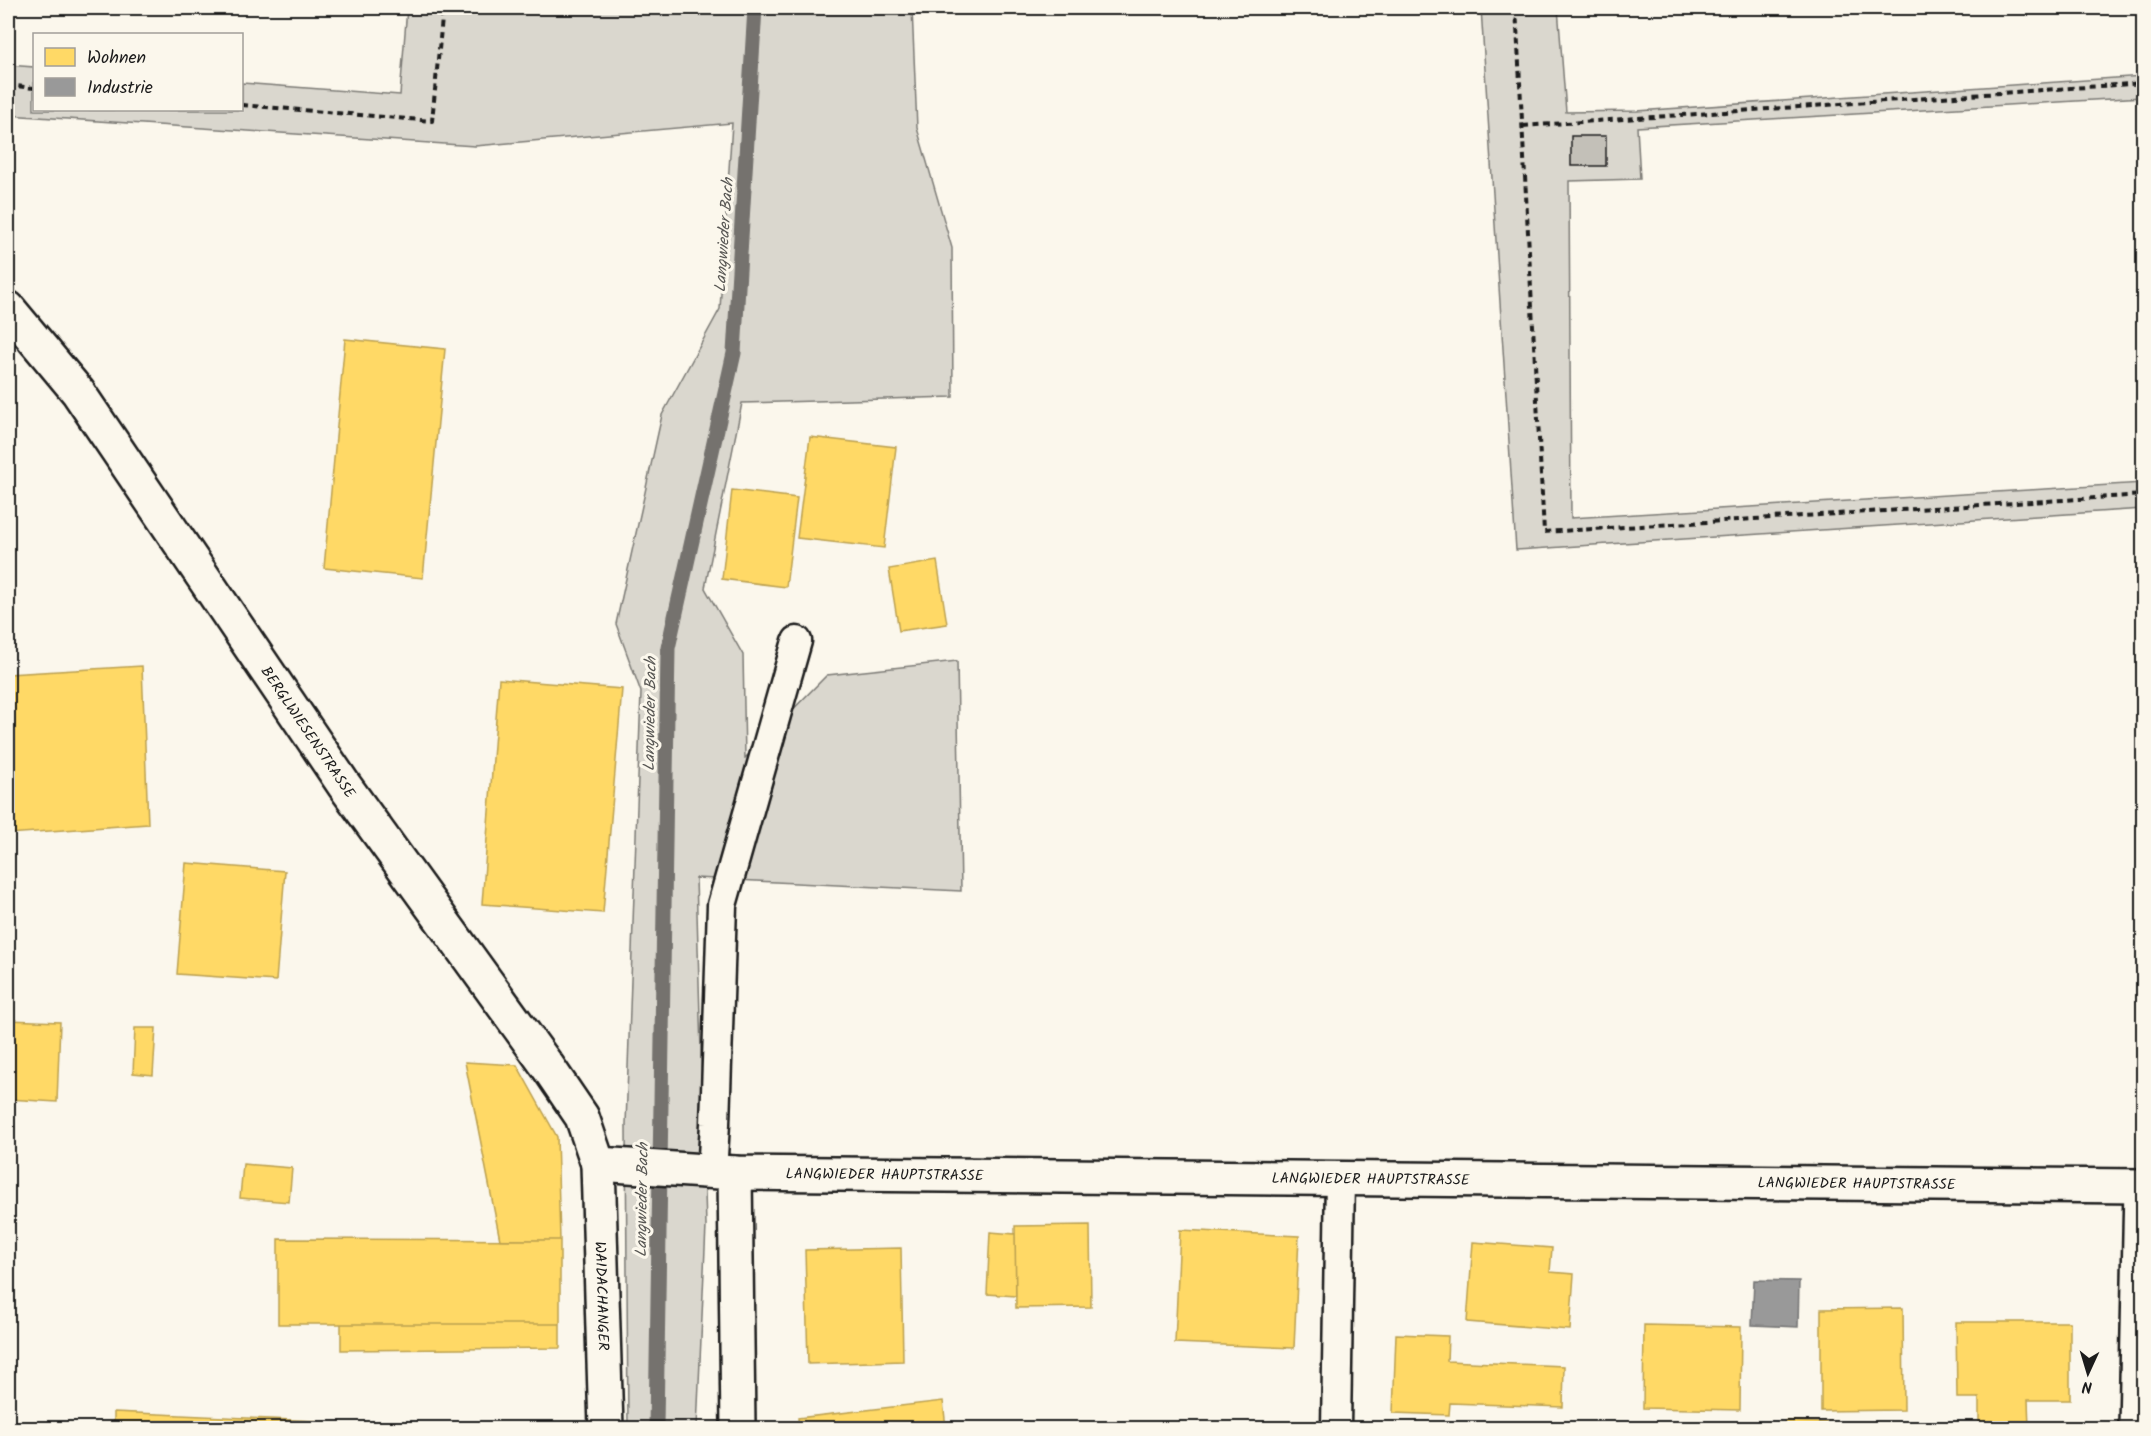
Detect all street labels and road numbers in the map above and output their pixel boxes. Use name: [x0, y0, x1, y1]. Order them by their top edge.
street label: BERGLWIESENSTRASSE: [254, 662, 362, 805]
street label: LANGWIEDER HAUPTSTRASSE: [785, 1162, 985, 1188]
street label: LANGWIEDER HAUPTSTRASSE: [1271, 1167, 1471, 1193]
street label: LANGWIEDER HAUPTSTRASSE: [1757, 1171, 1957, 1197]
street label: WAIDACHANGER: [587, 1241, 615, 1351]

